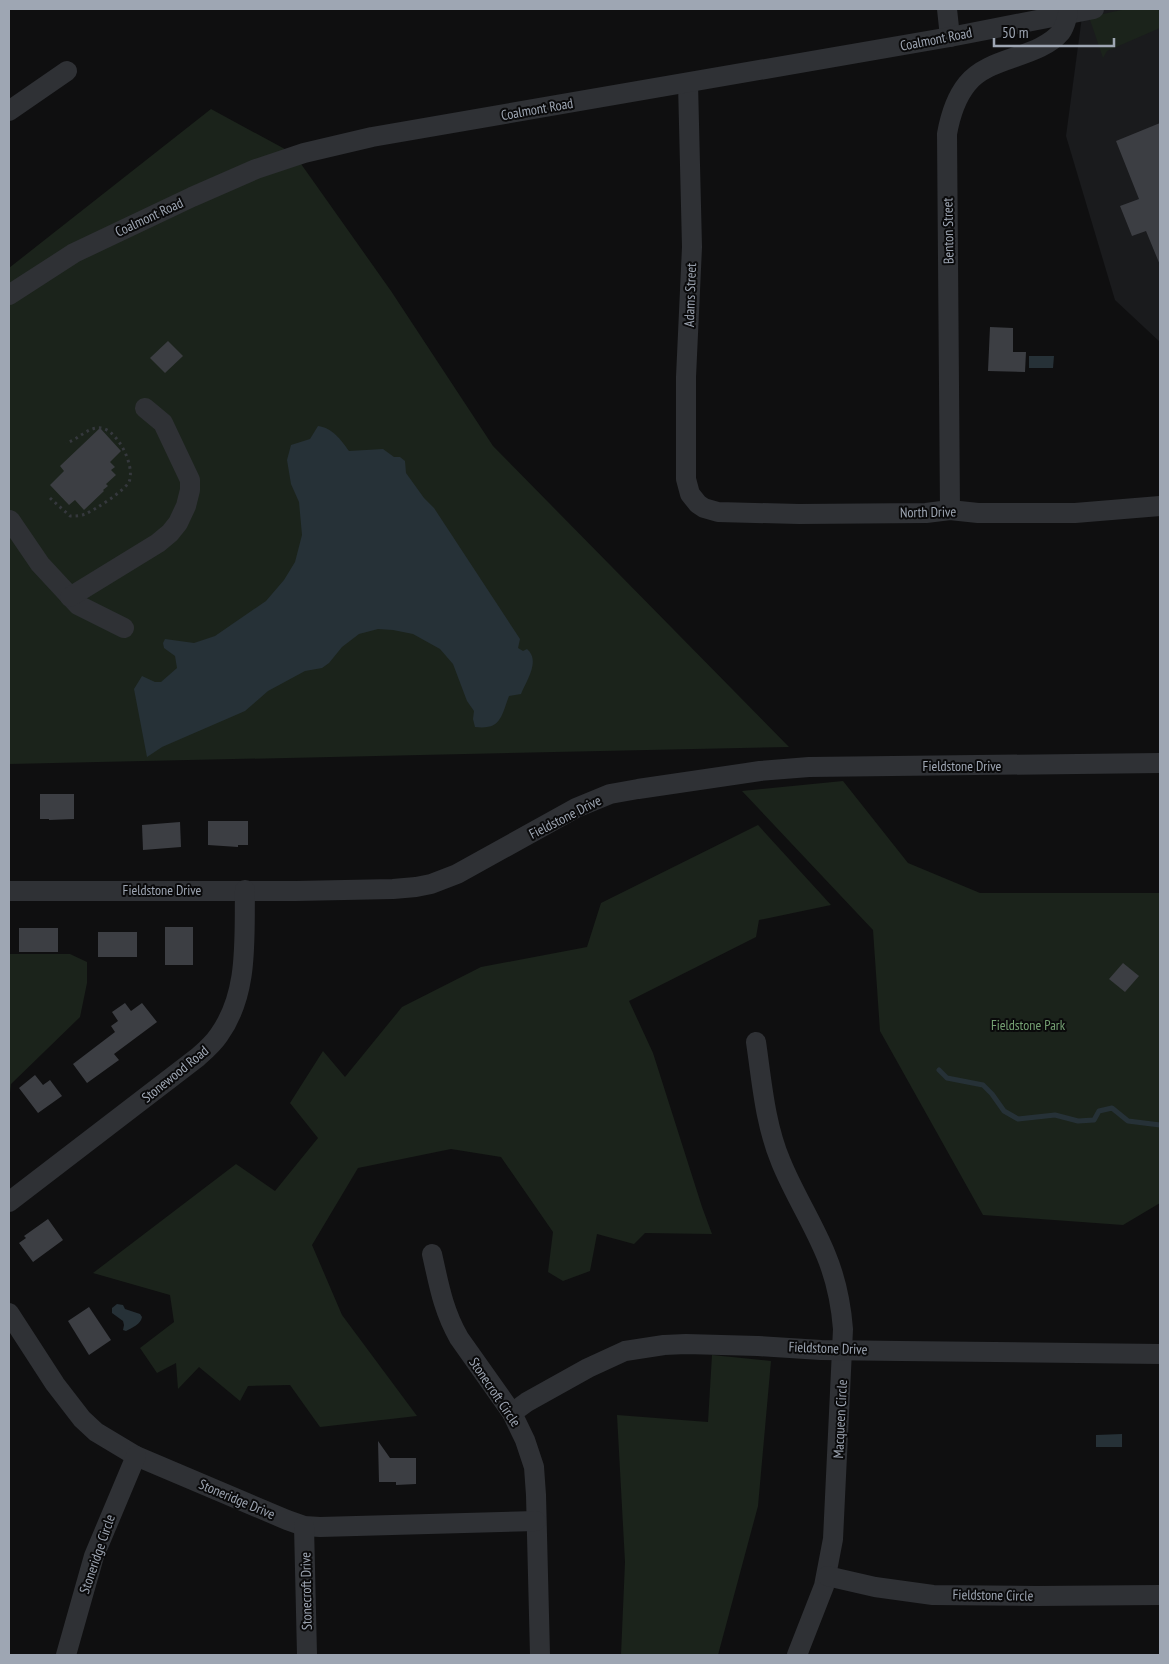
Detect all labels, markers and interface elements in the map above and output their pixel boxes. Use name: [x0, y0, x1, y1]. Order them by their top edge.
scale bar: [994, 15, 1114, 47]
street label: Coalmont Road: [898, 23, 974, 55]
text: 50 m: [1002, 23, 1028, 42]
street label: Coalmont Road: [500, 94, 574, 124]
street label: Coalmont Road: [112, 193, 186, 241]
street label: Benton Street: [938, 197, 958, 264]
street label: Adams Street: [680, 263, 700, 327]
street label: North Drive: [900, 503, 956, 521]
street label: Fieldstone Drive: [923, 757, 1002, 775]
street label: Fieldstone Drive: [526, 791, 604, 843]
street label: Fieldstone Drive: [123, 881, 202, 899]
park label: Fieldstone Park: [991, 1016, 1066, 1034]
street label: Stonewood Road: [138, 1042, 212, 1106]
street label: Fieldstone Drive: [788, 1338, 868, 1358]
street label: Stonecroft Circle: [465, 1354, 525, 1430]
street label: Macqueen Circle: [829, 1379, 851, 1459]
street label: Stoneridge Drive: [196, 1475, 278, 1523]
street label: Stoneridge Circle: [75, 1512, 119, 1596]
street label: Stonecroft Drive: [296, 1552, 316, 1630]
street label: Fieldstone Circle: [953, 1585, 1034, 1605]

